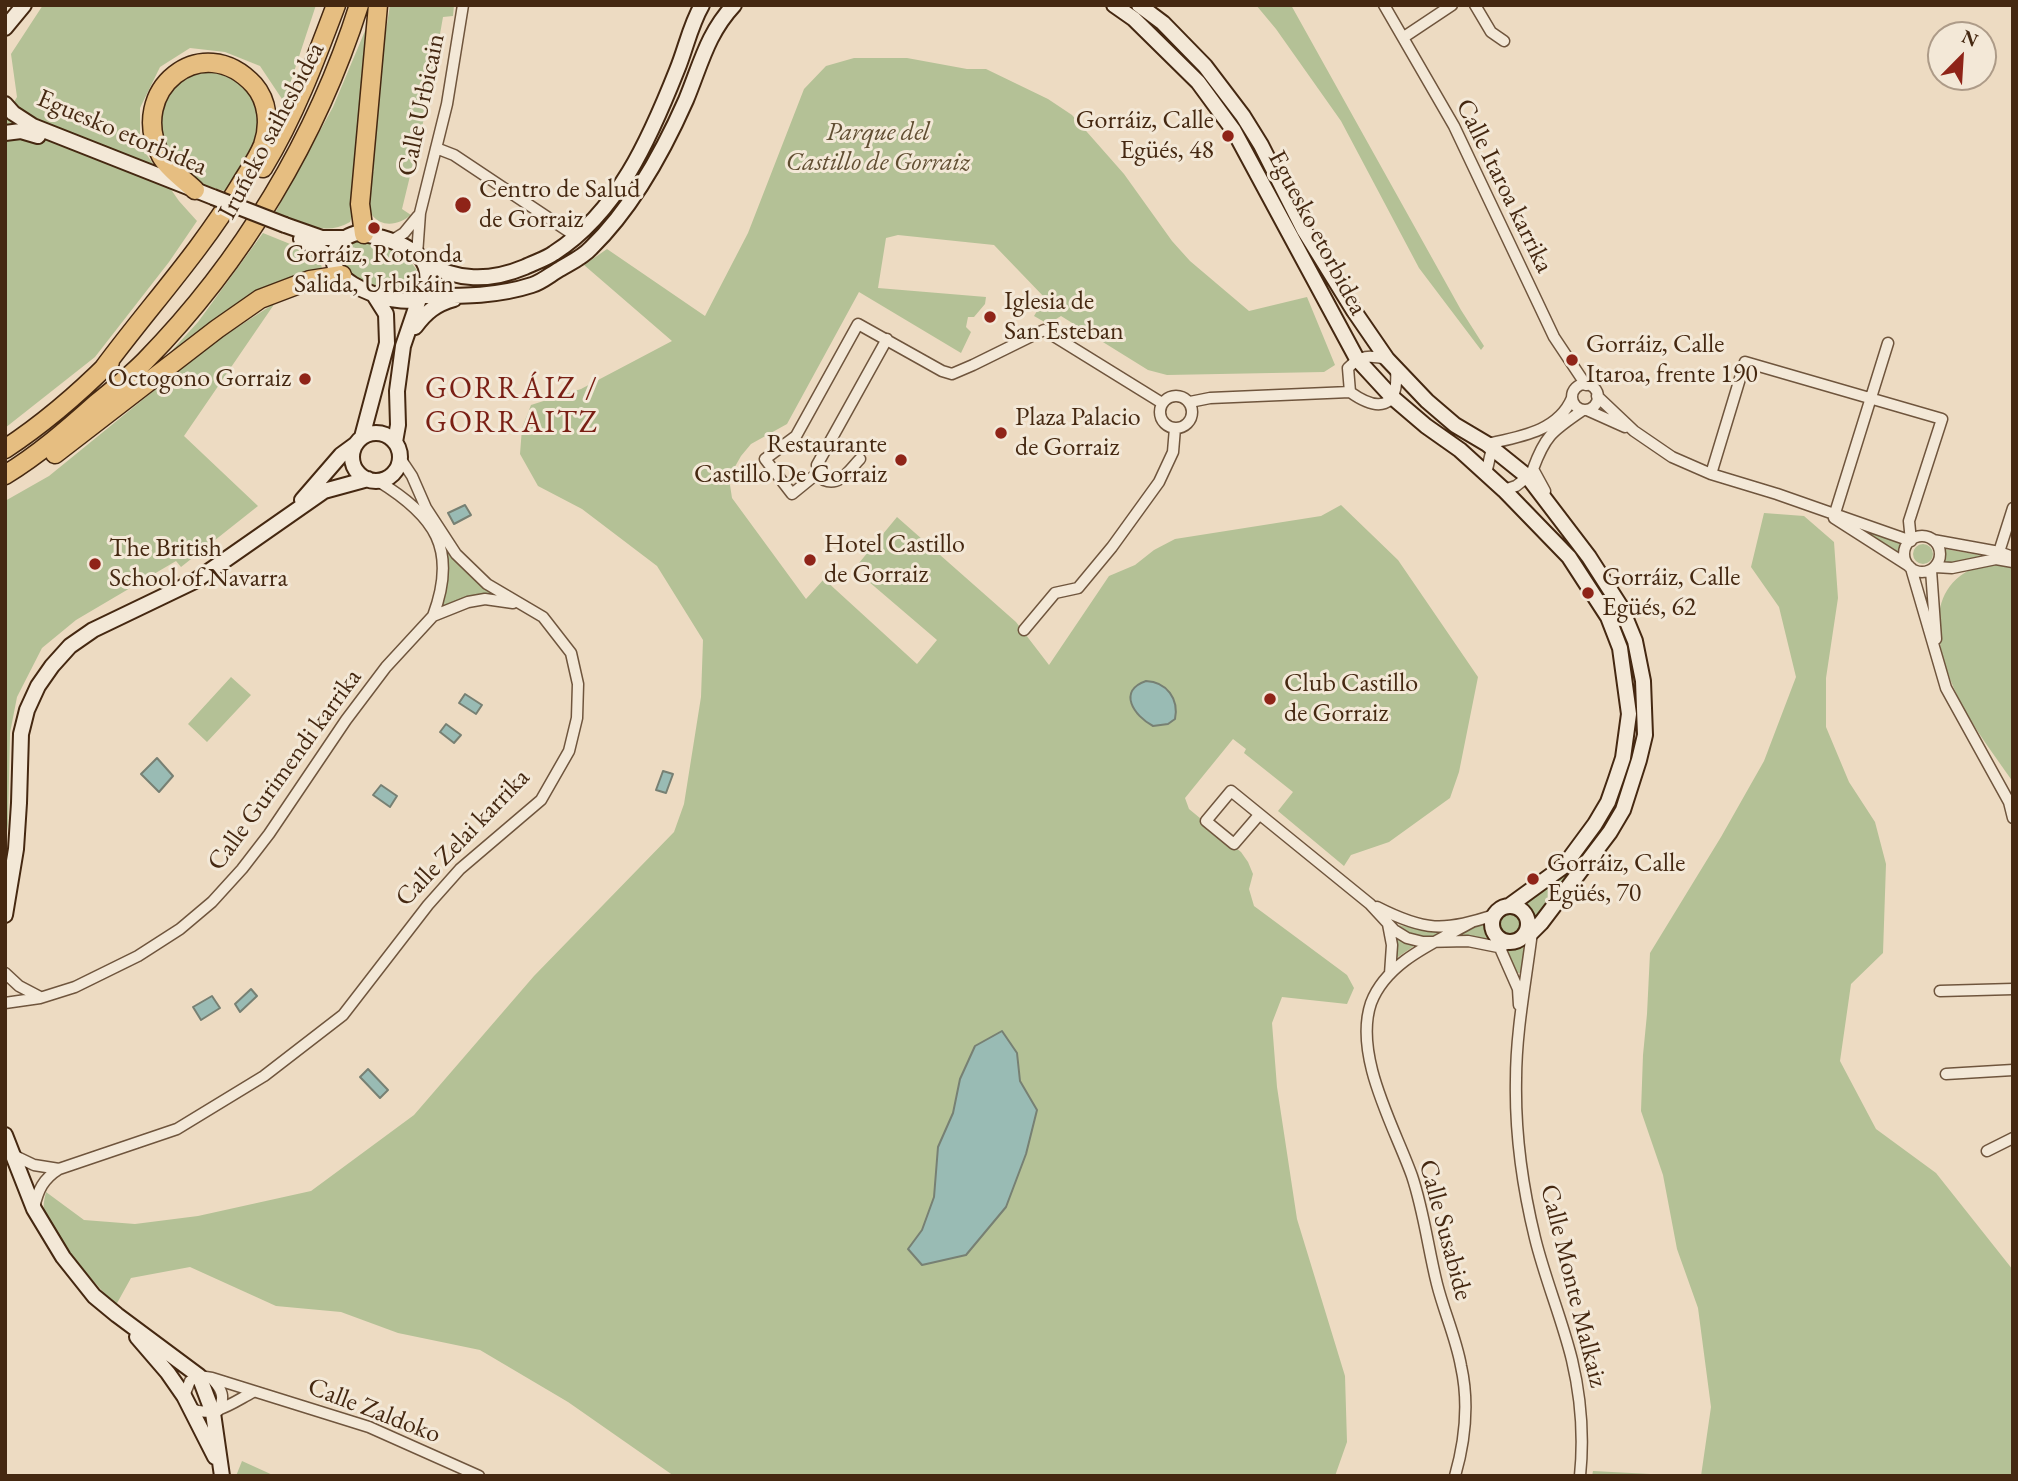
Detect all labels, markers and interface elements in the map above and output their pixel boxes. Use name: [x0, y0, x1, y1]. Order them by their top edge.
north arrow: [1927, 21, 1997, 91]
text: N: [1958, 24, 1982, 53]
street label: Calle Urbicain: [392, 31, 452, 179]
street label: Iruñeko saihesbidea: [212, 37, 332, 225]
street label: Eguesko etorbidea: [32, 83, 212, 183]
street label: Calle Itaroa karrika: [1448, 94, 1560, 278]
place label: Gorráiz, Calle Egüés, 48: [1076, 105, 1214, 166]
park label: Parque del Castillo de Gorraiz: [786, 117, 970, 178]
marker: Gorráiz, Calle Egüés, 48: [1220, 128, 1236, 144]
street label: Eguesko etorbidea: [1261, 145, 1373, 321]
place label: Centro de Salud de Gorraiz: [479, 174, 640, 235]
marker: Centro de Salud de Gorraiz: [453, 195, 473, 215]
marker: Gorráiz, Rotonda Salida, Urbikáin: [366, 220, 382, 236]
place label: Gorráiz, Rotonda Salida, Urbikáin: [286, 239, 462, 300]
place label: Iglesia de San Esteban: [1004, 286, 1124, 348]
marker: Iglesia de San Esteban: [982, 309, 998, 325]
place label: Gorráiz, Calle Itaroa, frente 190: [1586, 329, 1758, 390]
marker: Gorráiz, Calle Itaroa, frente 190: [1564, 352, 1580, 368]
place label: Octogono Gorraiz: [108, 363, 291, 395]
marker: Octogono Gorraiz: [297, 371, 313, 387]
district label: GORRÁIZ / GORRAITZ: [426, 372, 598, 442]
place label: Plaza Palacio de Gorraiz: [1015, 402, 1141, 464]
marker: Plaza Palacio de Gorraiz: [993, 425, 1009, 441]
place label: Restaurante Castillo De Gorraiz: [694, 429, 887, 490]
marker: Restaurante Castillo De Gorraiz: [893, 452, 909, 468]
place label: Hotel Castillo de Gorraiz: [824, 529, 965, 590]
place label: The British School of Navarra: [109, 533, 288, 594]
marker: Hotel Castillo de Gorraiz: [802, 552, 818, 568]
marker: The British School of Navarra: [87, 556, 103, 572]
place label: Gorráiz, Calle Egüés, 62: [1602, 562, 1740, 624]
marker: Gorráiz, Calle Egüés, 62: [1580, 585, 1596, 601]
street label: Calle Gurimendi karrika: [201, 663, 369, 877]
place label: Club Castillo de Gorraiz: [1284, 668, 1418, 730]
marker: Club Castillo de Gorraiz: [1262, 691, 1278, 707]
street label: Calle Zelai karrika: [389, 763, 537, 913]
place label: Gorráiz, Calle Egüés, 70: [1547, 848, 1685, 910]
marker: Gorráiz, Calle Egüés, 70: [1525, 871, 1541, 887]
street label: Calle Susabide: [1411, 1156, 1479, 1304]
street label: Calle Monte Malkaiz: [1533, 1181, 1613, 1391]
street label: Calle Zaldoko: [303, 1371, 445, 1451]

